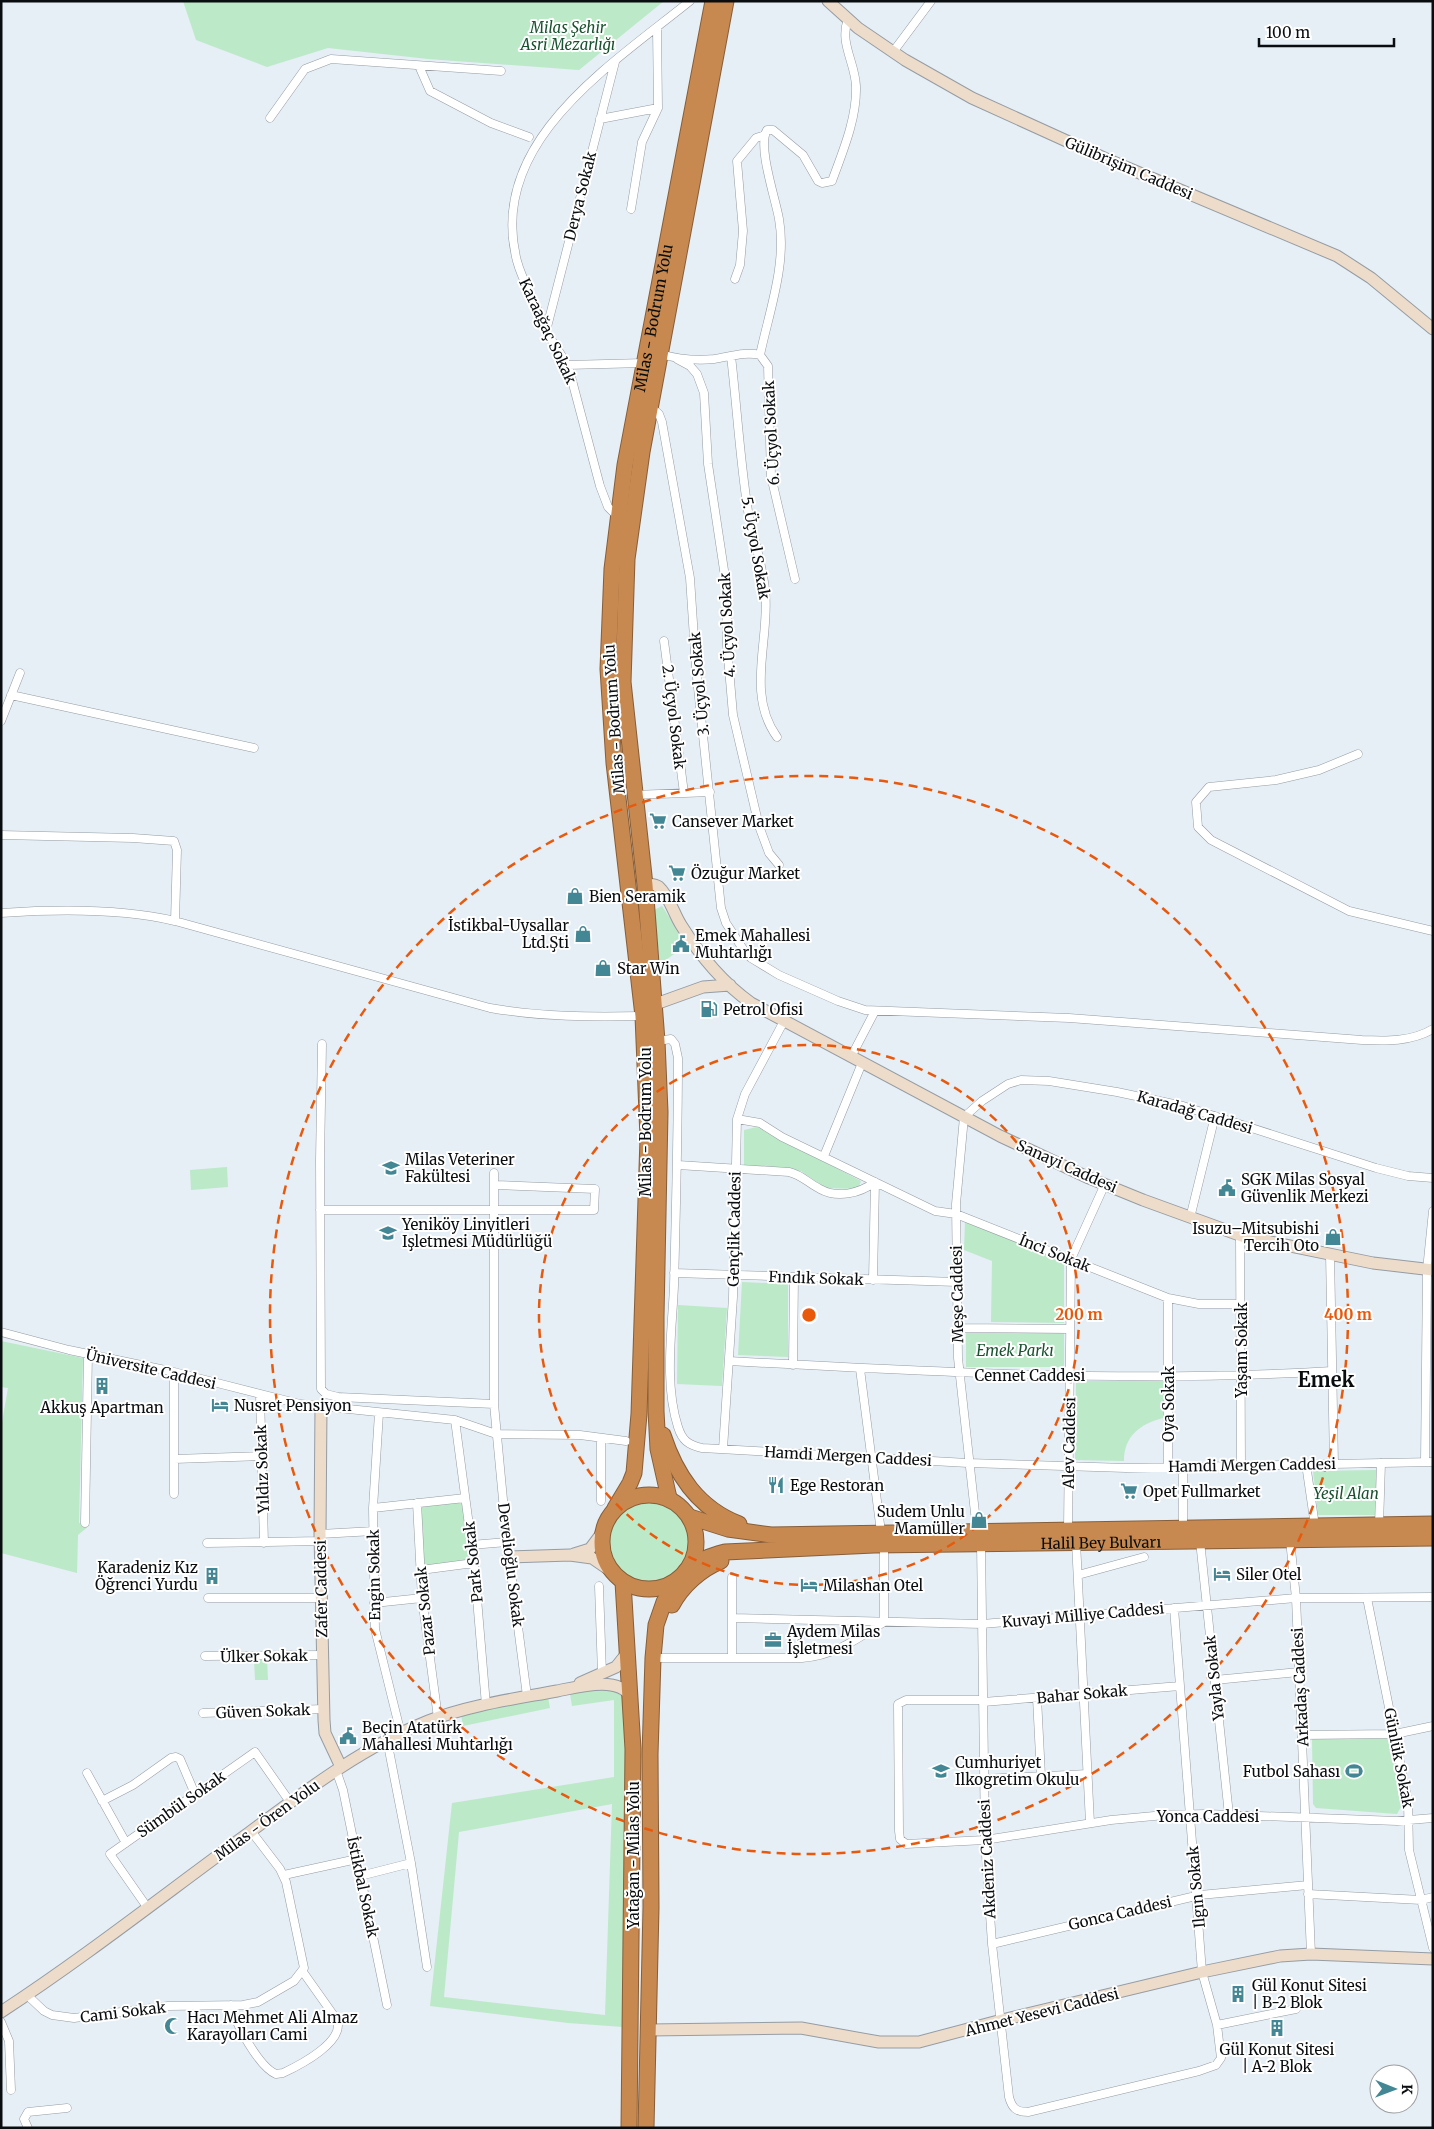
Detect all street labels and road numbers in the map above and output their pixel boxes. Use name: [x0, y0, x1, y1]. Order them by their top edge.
street label: Gülibrişim Caddesi: [1062, 133, 1196, 204]
street label: Derya Sokak: [560, 149, 600, 243]
street label: Milas - Bodrum Yolu: [630, 242, 676, 393]
street label: Karaağaç Sokak: [515, 275, 581, 387]
street label: 6. Üçyol Sokak: [758, 380, 783, 486]
street label: 5. Üçyol Sokak: [738, 495, 775, 601]
street label: 4. Üçyol Sokak: [714, 572, 739, 678]
street label: 3. Üçyol Sokak: [684, 631, 713, 737]
street label: Milas - Bodrum Yolu: [599, 644, 629, 794]
street label: 2. Üçyol Sokak: [658, 664, 691, 771]
street label: Milas - Bodrum Yolu: [636, 1047, 655, 1197]
street label: Karadağ Caddesi: [1135, 1086, 1255, 1138]
street label: Sanayi Caddesi: [1014, 1135, 1120, 1197]
street label: Gençlik Caddesi: [723, 1171, 745, 1287]
street label: İnci Sokak: [1016, 1230, 1094, 1276]
street label: Meşe Caddesi: [947, 1245, 967, 1343]
street label: Fındık Sokak: [768, 1267, 864, 1289]
street label: Yaşam Sokak: [1232, 1302, 1251, 1399]
street label: Üniversite Caddesi: [84, 1344, 218, 1393]
street label: Cennet Caddesi: [975, 1366, 1086, 1385]
street label: Oya Sokak: [1159, 1366, 1178, 1442]
street label: Alev Caddesi: [1059, 1397, 1079, 1490]
street label: Yıldız Sokak: [251, 1424, 273, 1515]
street label: Hamdi Mergen Caddesi: [764, 1442, 932, 1470]
street label: Hamdi Mergen Caddesi: [1168, 1454, 1336, 1476]
street label: Develioğlu Sokak: [494, 1502, 528, 1629]
street label: Park Sokak: [459, 1520, 487, 1604]
street label: Engin Sokak: [364, 1529, 384, 1621]
street label: Halil Bey Bulvarı: [1041, 1532, 1161, 1552]
street label: Zafer Caddesi: [311, 1540, 331, 1638]
street label: Pazar Sokak: [411, 1565, 439, 1656]
street label: Kuvayi Milliye Caddesi: [1001, 1598, 1165, 1632]
street label: Arkadaş Caddesi: [1287, 1627, 1313, 1748]
street label: Yayla Sokak: [1200, 1634, 1228, 1723]
street label: Ülker Sokak: [220, 1645, 308, 1666]
street label: Bahar Sokak: [1036, 1681, 1129, 1707]
street label: Güven Sokak: [215, 1700, 311, 1722]
street label: Günlük Sokak: [1380, 1706, 1418, 1810]
street label: Sümbül Sokak: [133, 1766, 230, 1842]
street label: Milas - Ören Yolu: [210, 1775, 323, 1864]
street label: Yatağan - Milas Yolu: [624, 1781, 643, 1930]
street label: Akdeniz Caddesi: [974, 1799, 1000, 1920]
street label: Yonca Caddesi: [1156, 1807, 1259, 1826]
street label: İstikbal Sokak: [343, 1835, 383, 1940]
street label: Ilgın Sokak: [1183, 1845, 1209, 1929]
street label: Gonca Caddesi: [1067, 1892, 1174, 1934]
street label: Ahmet Yesevi Caddesi: [962, 1984, 1121, 2041]
street label: Cami Sokak: [79, 1997, 167, 2027]

